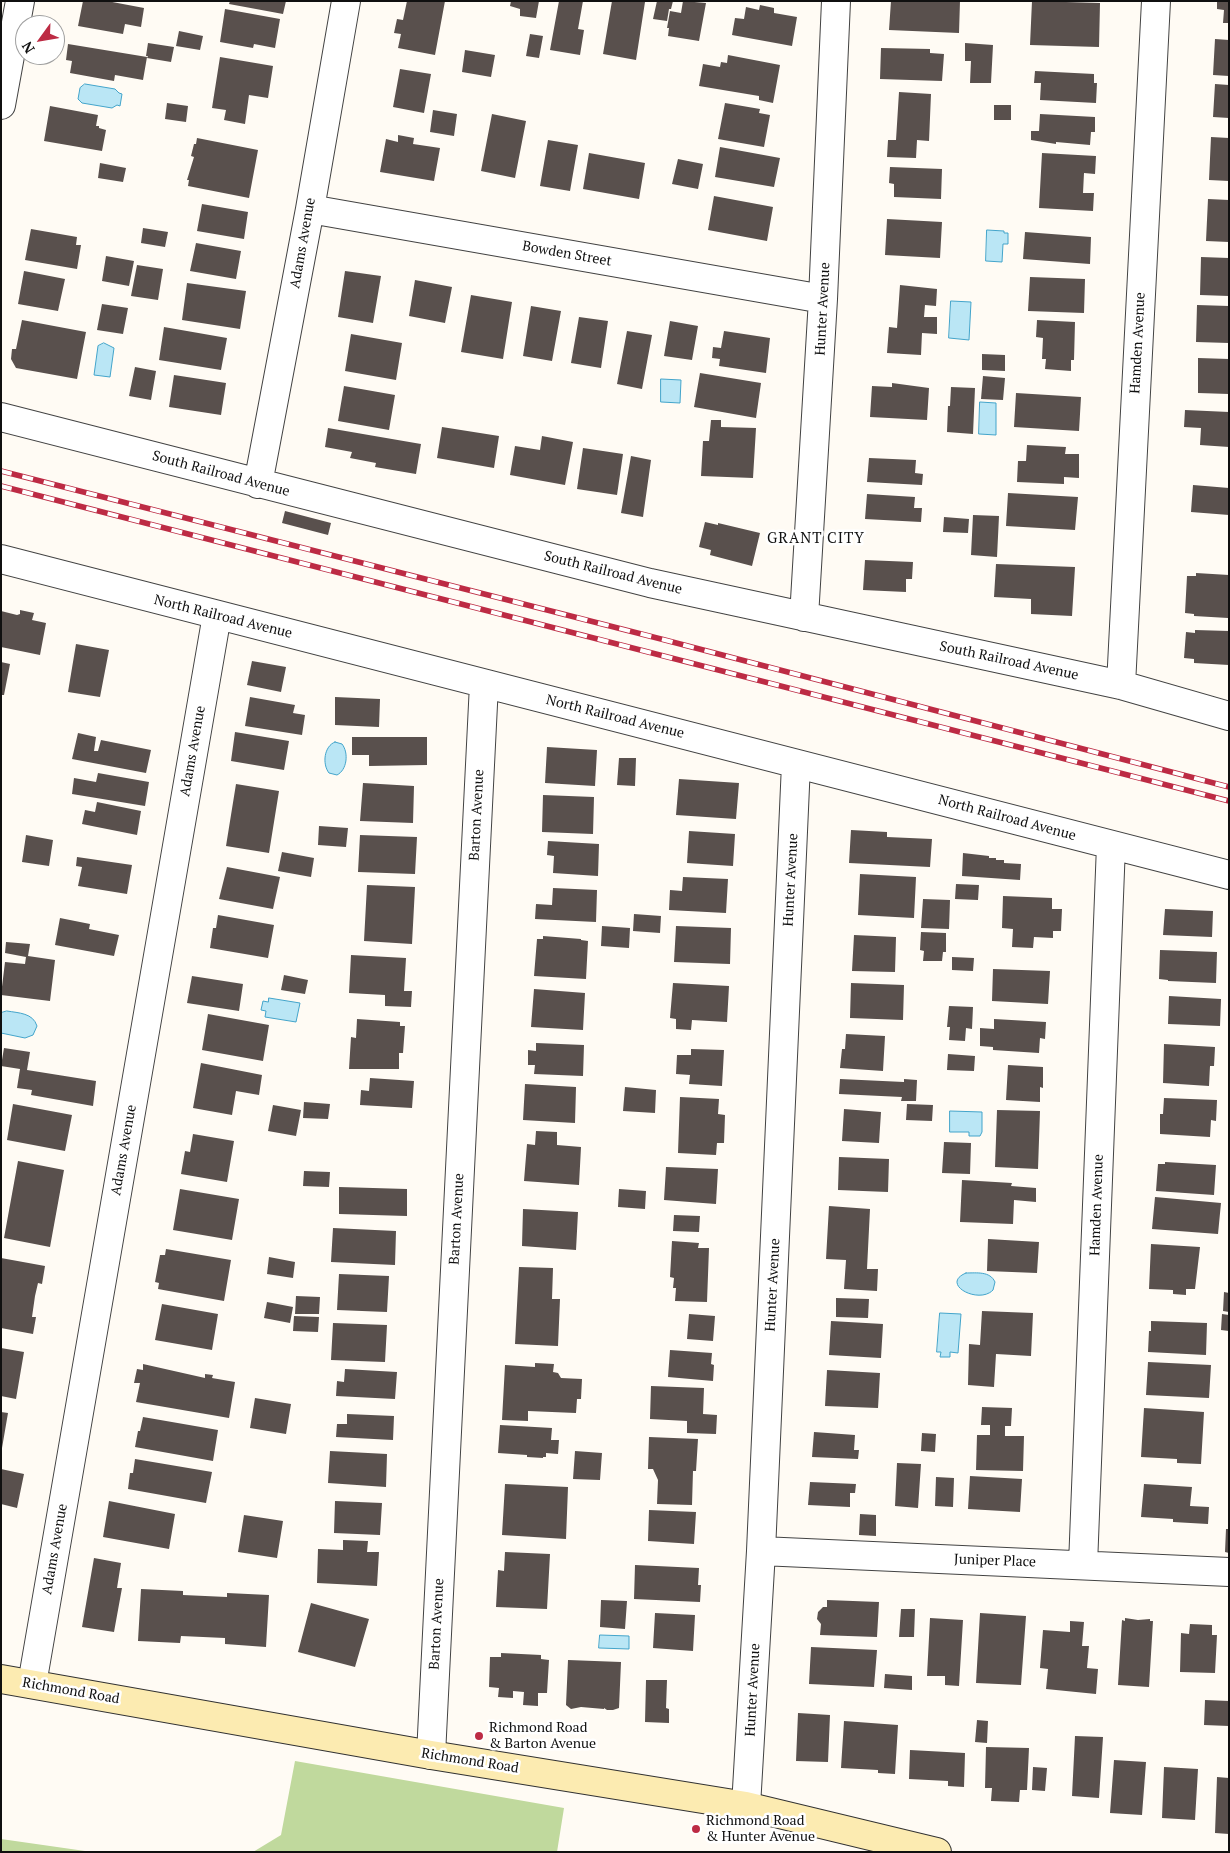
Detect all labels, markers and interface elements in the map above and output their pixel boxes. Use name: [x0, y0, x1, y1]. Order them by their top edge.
north arrow: [15, 15, 65, 65]
text: N: [17, 38, 39, 57]
street label: Adams Avenue: [287, 196, 319, 290]
street label: Bowden Street: [521, 238, 613, 270]
street label: Hunter Avenue: [812, 262, 834, 356]
street label: Hamden Avenue: [1127, 292, 1149, 394]
street label: South Railroad Avenue: [150, 448, 292, 500]
district label: GRANT CITY: [766, 530, 866, 548]
street label: South Railroad Avenue: [542, 548, 684, 598]
street label: North Railroad Avenue: [152, 592, 294, 642]
street label: South Railroad Avenue: [938, 638, 1080, 684]
street label: North Railroad Avenue: [544, 692, 686, 742]
street label: Adams Avenue: [177, 704, 209, 798]
street label: Barton Avenue: [466, 769, 488, 861]
street label: North Railroad Avenue: [936, 792, 1078, 844]
street label: Hunter Avenue: [780, 833, 802, 927]
street label: Adams Avenue: [108, 1103, 140, 1197]
street label: Hamden Avenue: [1087, 1154, 1107, 1256]
street label: Barton Avenue: [446, 1173, 468, 1265]
street label: Hunter Avenue: [762, 1238, 784, 1332]
street label: Adams Avenue: [39, 1502, 71, 1596]
street label: Juniper Place: [954, 1551, 1036, 1571]
street label: Barton Avenue: [426, 1578, 448, 1670]
street label: Hunter Avenue: [742, 1643, 764, 1737]
street label: Richmond Road: [21, 1674, 121, 1708]
place label: Richmond Road & Barton Avenue: [489, 1720, 596, 1752]
marker: Richmond Road & Barton Avenue: [473, 1730, 485, 1742]
street label: Richmond Road: [420, 1745, 520, 1777]
place label: Richmond Road & Hunter Avenue: [706, 1813, 815, 1845]
marker: Richmond Road & Hunter Avenue: [690, 1823, 702, 1835]

